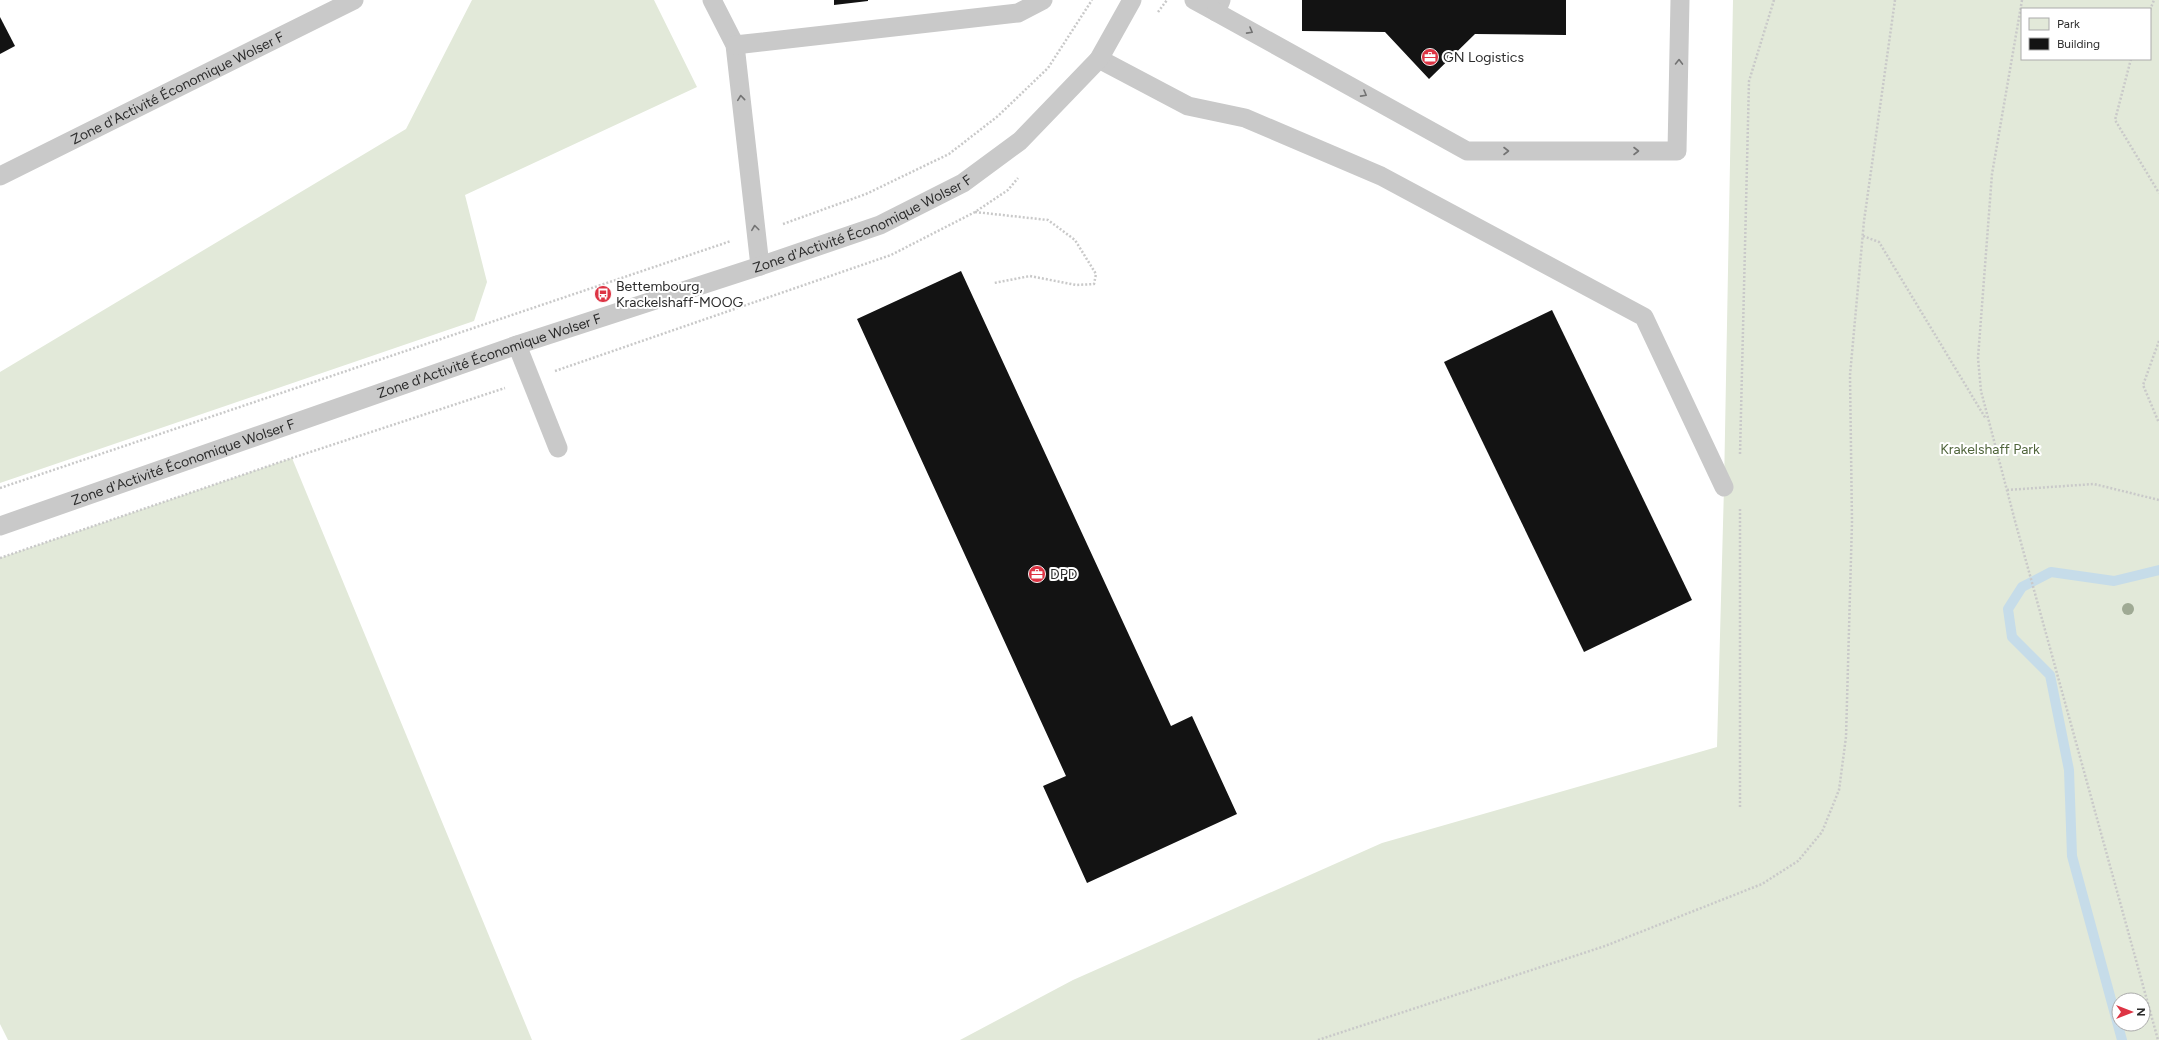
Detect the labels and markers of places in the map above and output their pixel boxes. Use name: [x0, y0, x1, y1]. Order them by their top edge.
office icon: GN Logistics: [1420, 47, 1440, 67]
place label: GN Logistics: [1443, 49, 1524, 66]
place label: Bettembourg, Krackelshaff-MOOG: [616, 278, 744, 311]
bus stop icon: Bettembourg, Krackelshaff-MOOG: [593, 284, 613, 304]
office icon: DPD: [1027, 564, 1047, 584]
place label: DPD: [1050, 566, 1077, 583]

